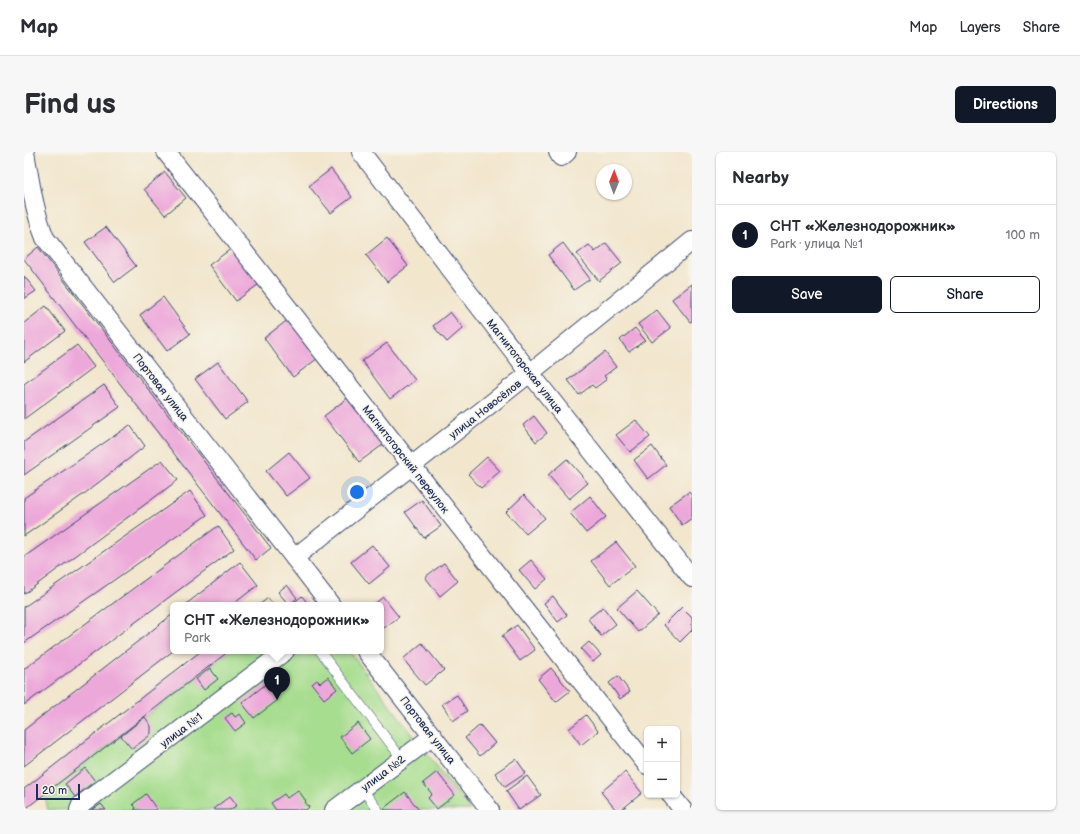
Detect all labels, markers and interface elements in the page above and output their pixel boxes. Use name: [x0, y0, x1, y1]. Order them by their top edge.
text: Map: [20, 16, 58, 39]
text: Map: [909, 19, 937, 36]
text: Layers: [959, 19, 1001, 36]
text: Share: [1023, 19, 1060, 36]
button: Directions: [955, 86, 1056, 123]
text: Find us: [24, 88, 116, 121]
north arrow: [596, 164, 632, 200]
text: Nearby: [732, 168, 789, 188]
text: СНТ «Железнодорожник»: [770, 217, 956, 236]
text: 1: [742, 227, 748, 243]
text: 100 m: [1005, 227, 1040, 243]
text: Park · улица №1: [770, 236, 863, 252]
button: Save: [732, 276, 882, 313]
button: Share: [890, 276, 1040, 313]
street label: Магнитогорская улица: [484, 317, 566, 416]
street label: Портовая улица: [130, 351, 191, 424]
street label: улица Новосёлов: [447, 377, 524, 442]
street label: Магнитогорский переулок: [359, 403, 452, 516]
your location: [347, 482, 367, 502]
popup: [170, 602, 384, 654]
text: СНТ «Железнодорожник»: [184, 611, 370, 630]
text: Park: [184, 630, 210, 646]
pin: 1: [264, 667, 290, 700]
street label: Портовая улица: [397, 694, 458, 767]
street label: улица №1: [158, 710, 205, 750]
map controls: [644, 726, 680, 798]
button: +: [644, 726, 680, 762]
street label: улица №2: [359, 752, 408, 794]
button: −: [644, 762, 680, 798]
scale bar: [36, 782, 80, 801]
text: 20 m: [42, 784, 67, 797]

